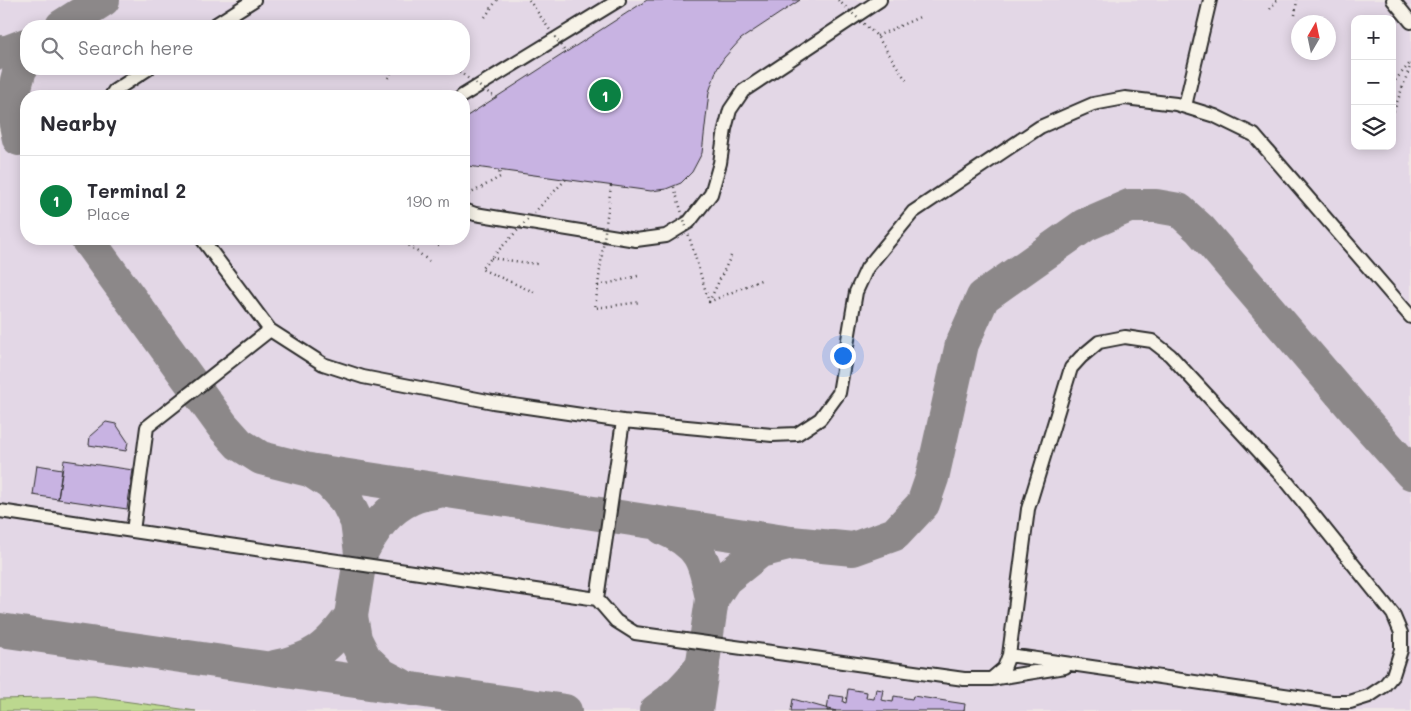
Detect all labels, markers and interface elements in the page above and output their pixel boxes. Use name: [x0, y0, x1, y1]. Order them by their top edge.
north arrow: [1291, 15, 1336, 60]
map controls: [1351, 15, 1396, 150]
button: +: [1351, 15, 1396, 60]
search box: [20, 20, 470, 75]
icon: search: [38, 34, 66, 62]
text: Search here: [78, 35, 194, 60]
button: −: [1351, 60, 1396, 105]
pin: 1: [589, 76, 621, 114]
button: layers: [1351, 105, 1396, 150]
text: Nearby: [40, 109, 117, 136]
text: Terminal 2: [87, 178, 186, 203]
text: 1: [52, 190, 60, 211]
text: 190 m: [406, 190, 450, 211]
text: Place: [87, 203, 130, 224]
your location: [830, 343, 856, 369]

